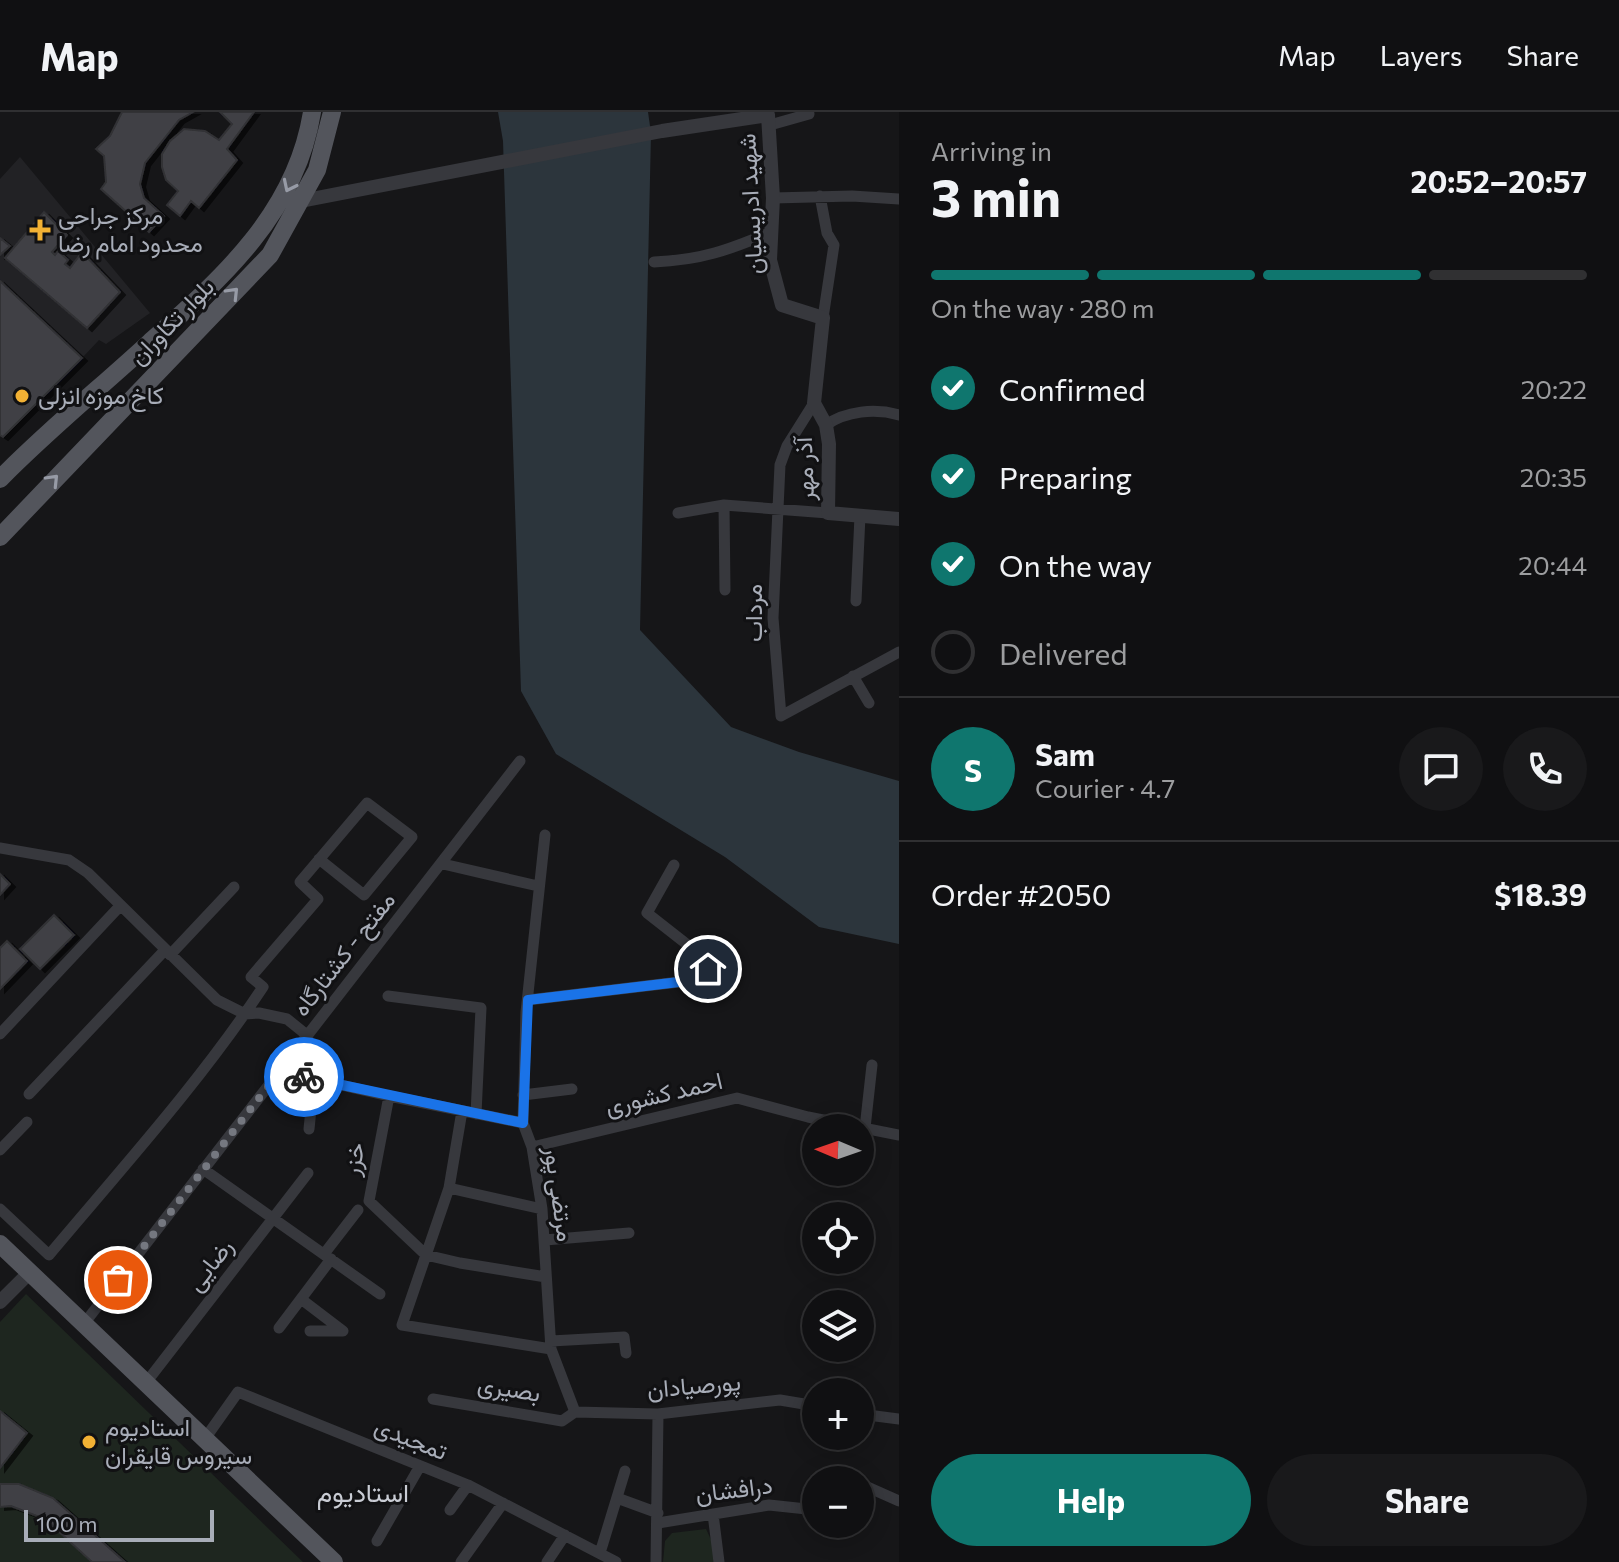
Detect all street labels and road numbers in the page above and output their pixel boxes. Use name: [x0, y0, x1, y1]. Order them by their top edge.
street label: شهید ادریسیان: [731, 133, 770, 275]
street label: بلوار تکاوران: [123, 272, 221, 372]
street label: آذر مهر: [788, 434, 821, 502]
street label: مرداب: [738, 584, 769, 642]
street label: مفتح - کشتارگاه: [285, 885, 403, 1023]
street label: احمد کشوری: [602, 1065, 726, 1122]
street label: خزر: [335, 1140, 372, 1179]
street label: مرتضی پور: [536, 1143, 582, 1244]
street label: رضایی: [179, 1232, 240, 1297]
street label: پورصیادان: [646, 1366, 742, 1406]
street label: بصیری: [475, 1368, 543, 1409]
street label: تمجیدی: [371, 1410, 452, 1466]
street label: درافشان: [694, 1469, 774, 1510]

